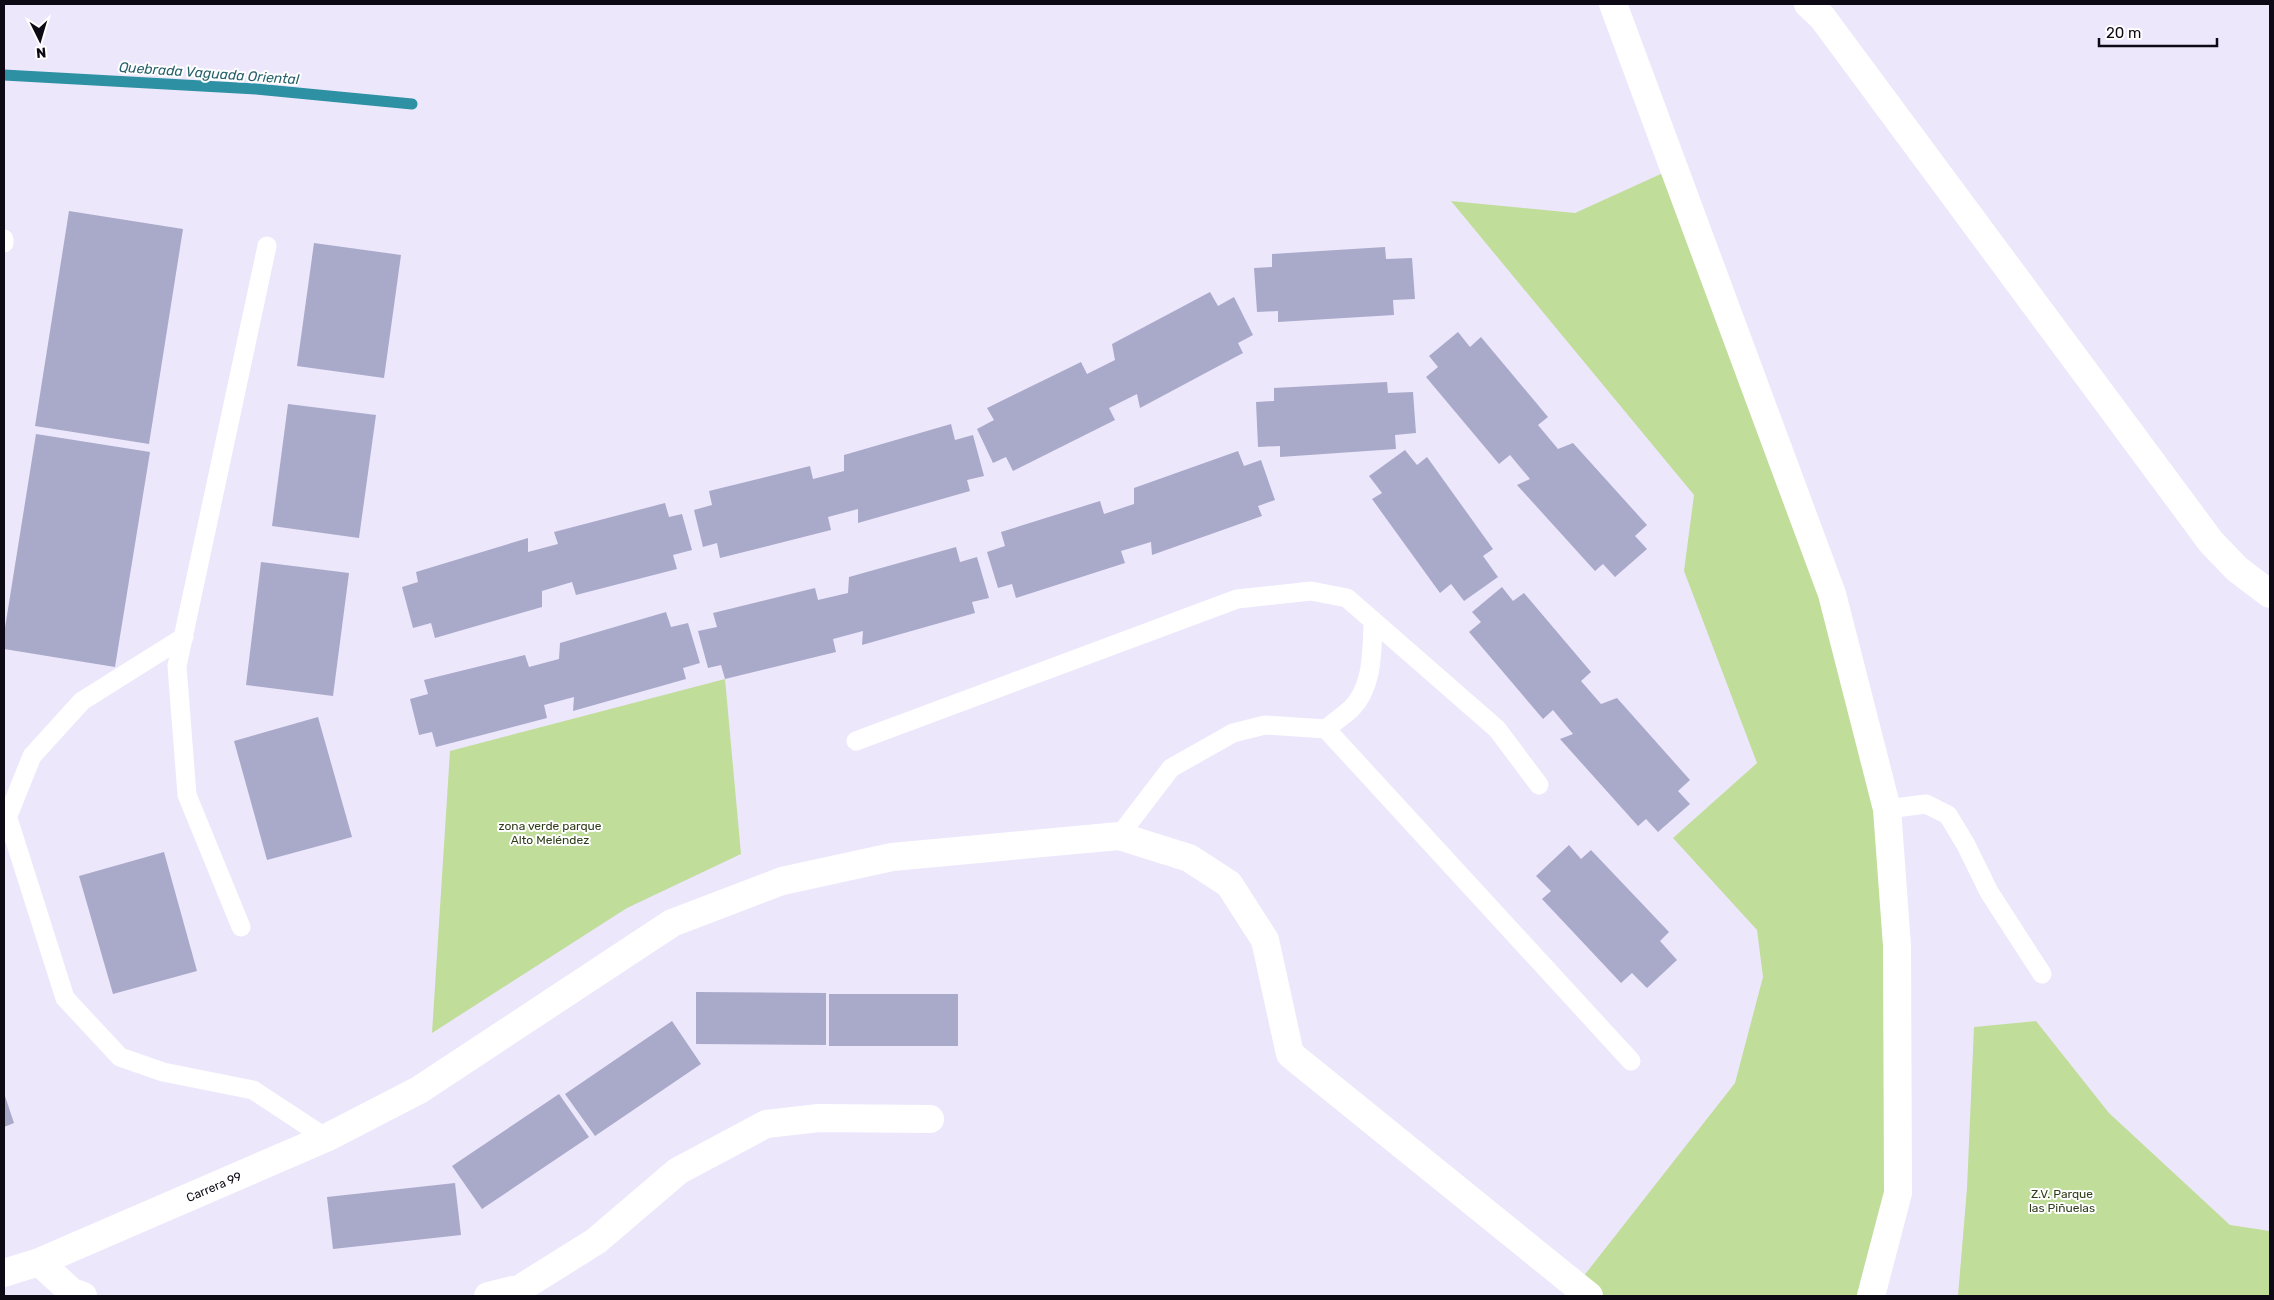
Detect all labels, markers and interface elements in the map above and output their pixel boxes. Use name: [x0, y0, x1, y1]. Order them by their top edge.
north arrow: [15, 15, 65, 65]
scale bar: [2099, 15, 2216, 47]
text: 20 m: [2106, 24, 2141, 42]
text: N: [35, 44, 47, 61]
water label: Quebrada Vaguada Oriental: [118, 59, 300, 88]
park label: zona verde parque Alto Meléndez: [498, 819, 602, 847]
street label: Carrera 99: [184, 1169, 244, 1205]
park label: Z.V. Parque las Piñuelas: [2029, 1187, 2095, 1215]

